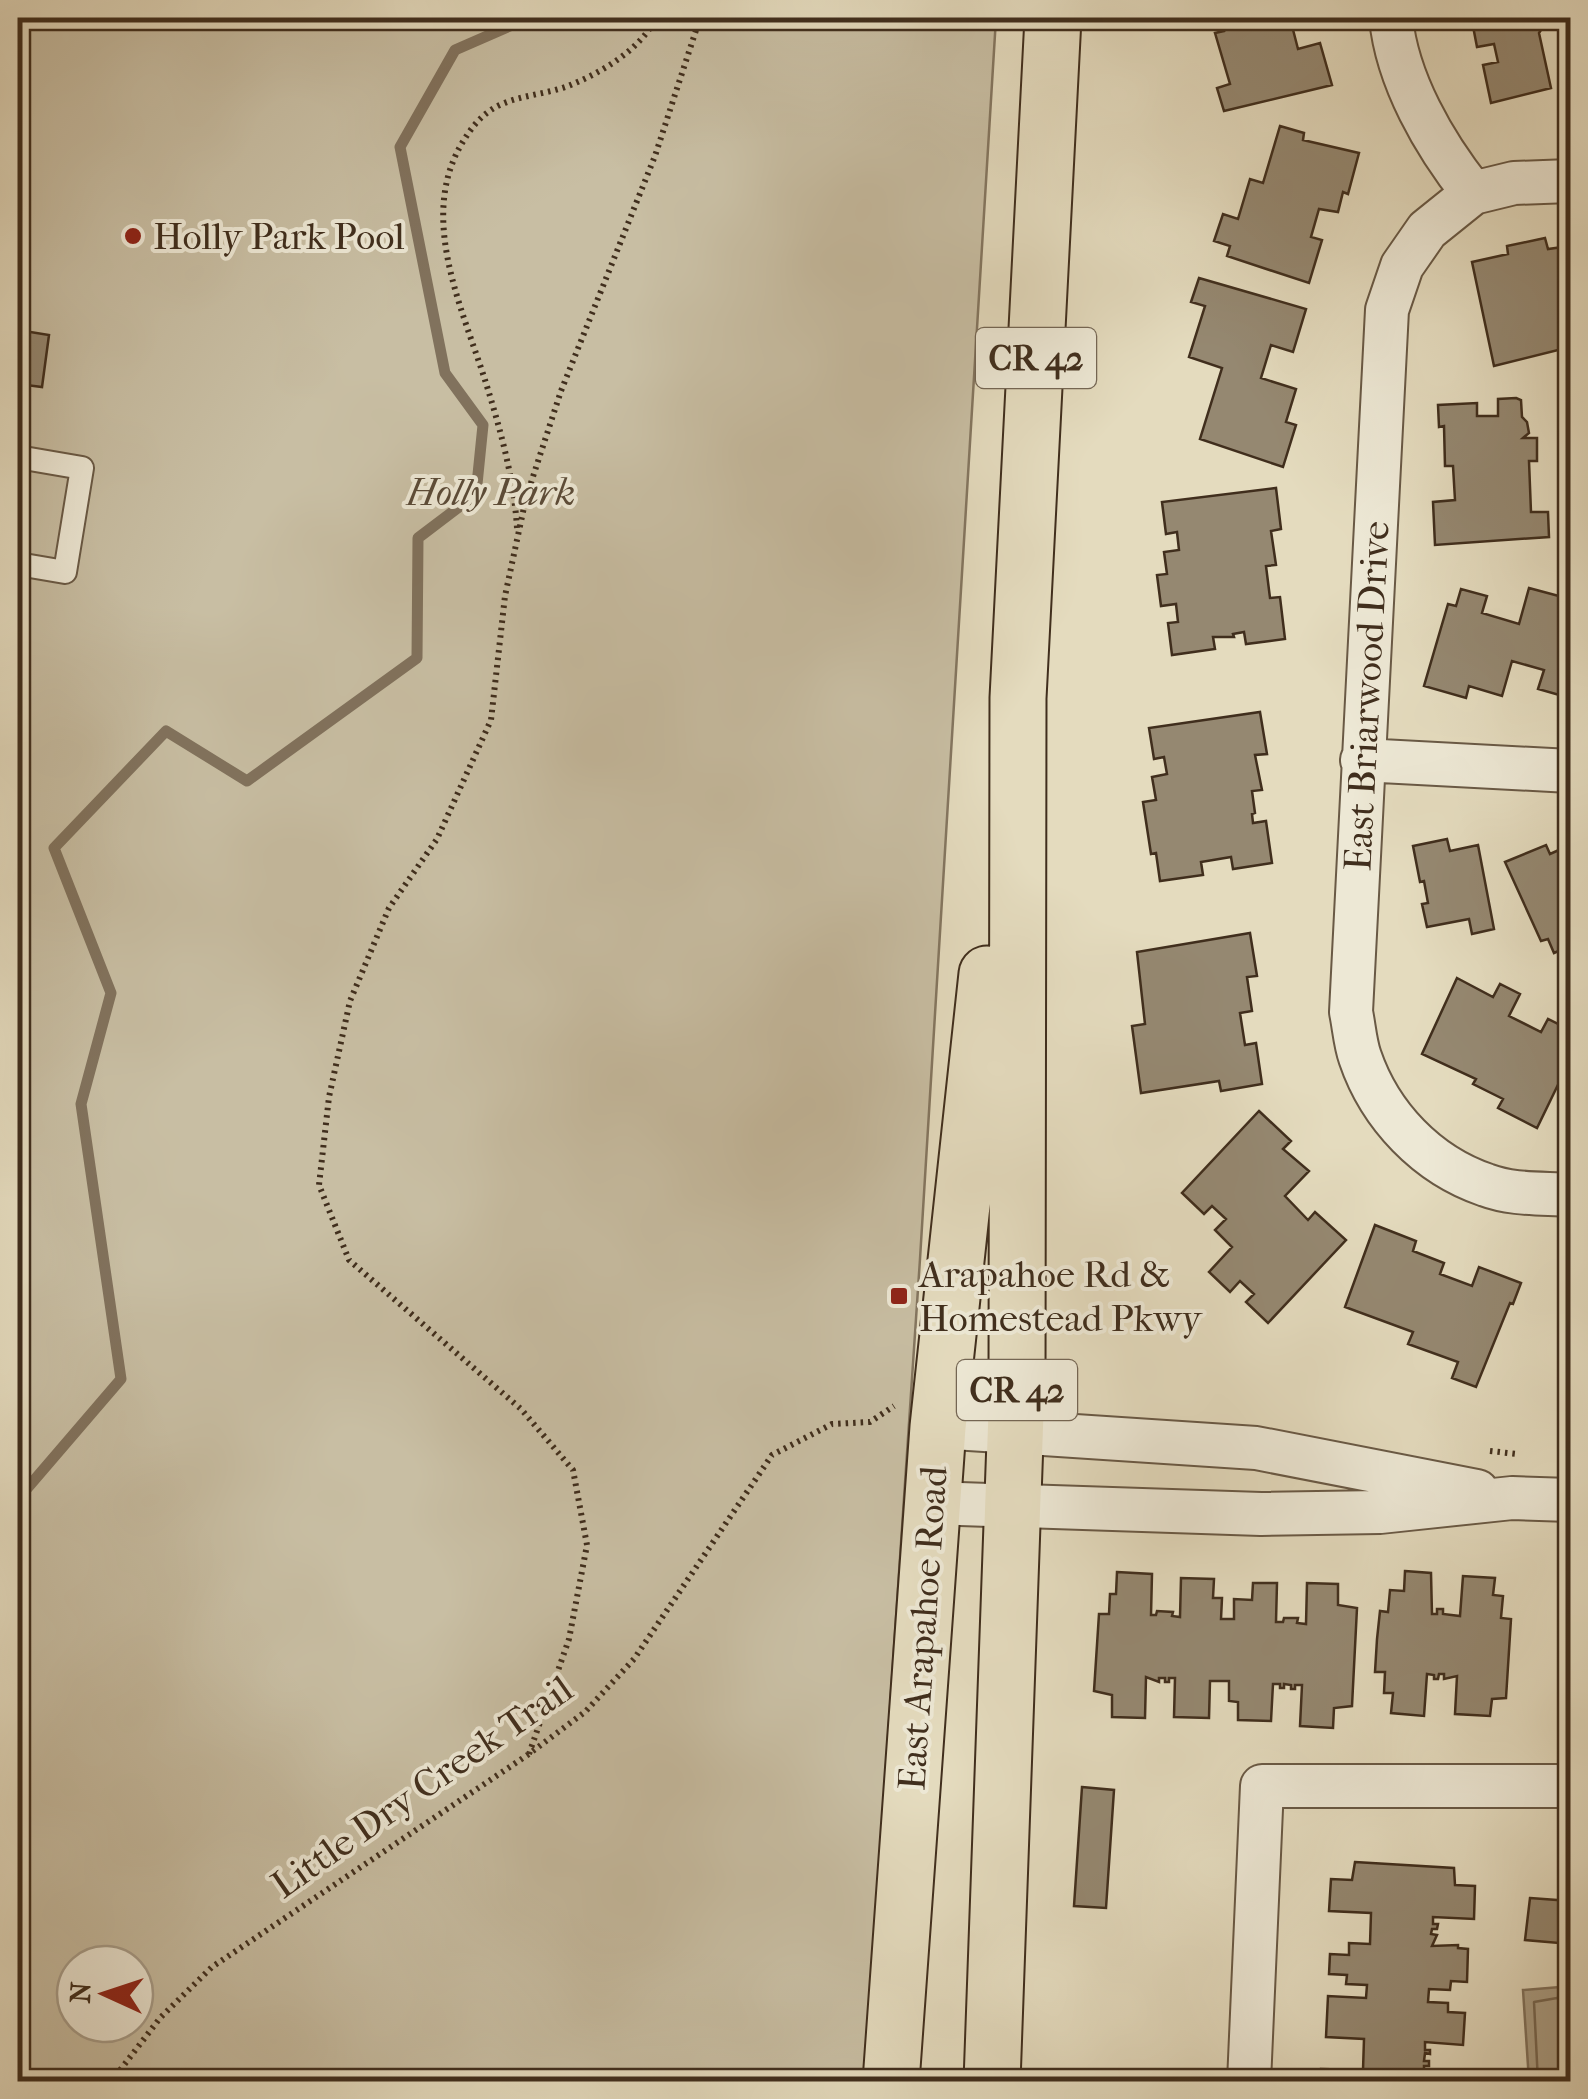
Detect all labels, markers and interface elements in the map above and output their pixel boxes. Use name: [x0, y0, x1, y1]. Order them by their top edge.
place label: Holly Park Pool: [153, 214, 405, 259]
marker: Holly Park Pool: [122, 225, 144, 247]
road number: CR 42: [976, 328, 1096, 388]
park label: Holly Park: [405, 470, 575, 515]
street label: East Briarwood Drive: [1335, 520, 1399, 872]
place label: Arapahoe Rd & Homestead Pkwy: [917, 1252, 1204, 1341]
marker: Arapahoe Rd & Homestead Pkwy: [888, 1285, 910, 1307]
road number: CR 42: [957, 1360, 1077, 1420]
street label: East Arapahoe Road: [889, 1464, 957, 1792]
street label: Little Dry Creek Trail: [263, 1666, 581, 1908]
north arrow: [55, 1944, 155, 2044]
text: N: [64, 1980, 98, 2004]

